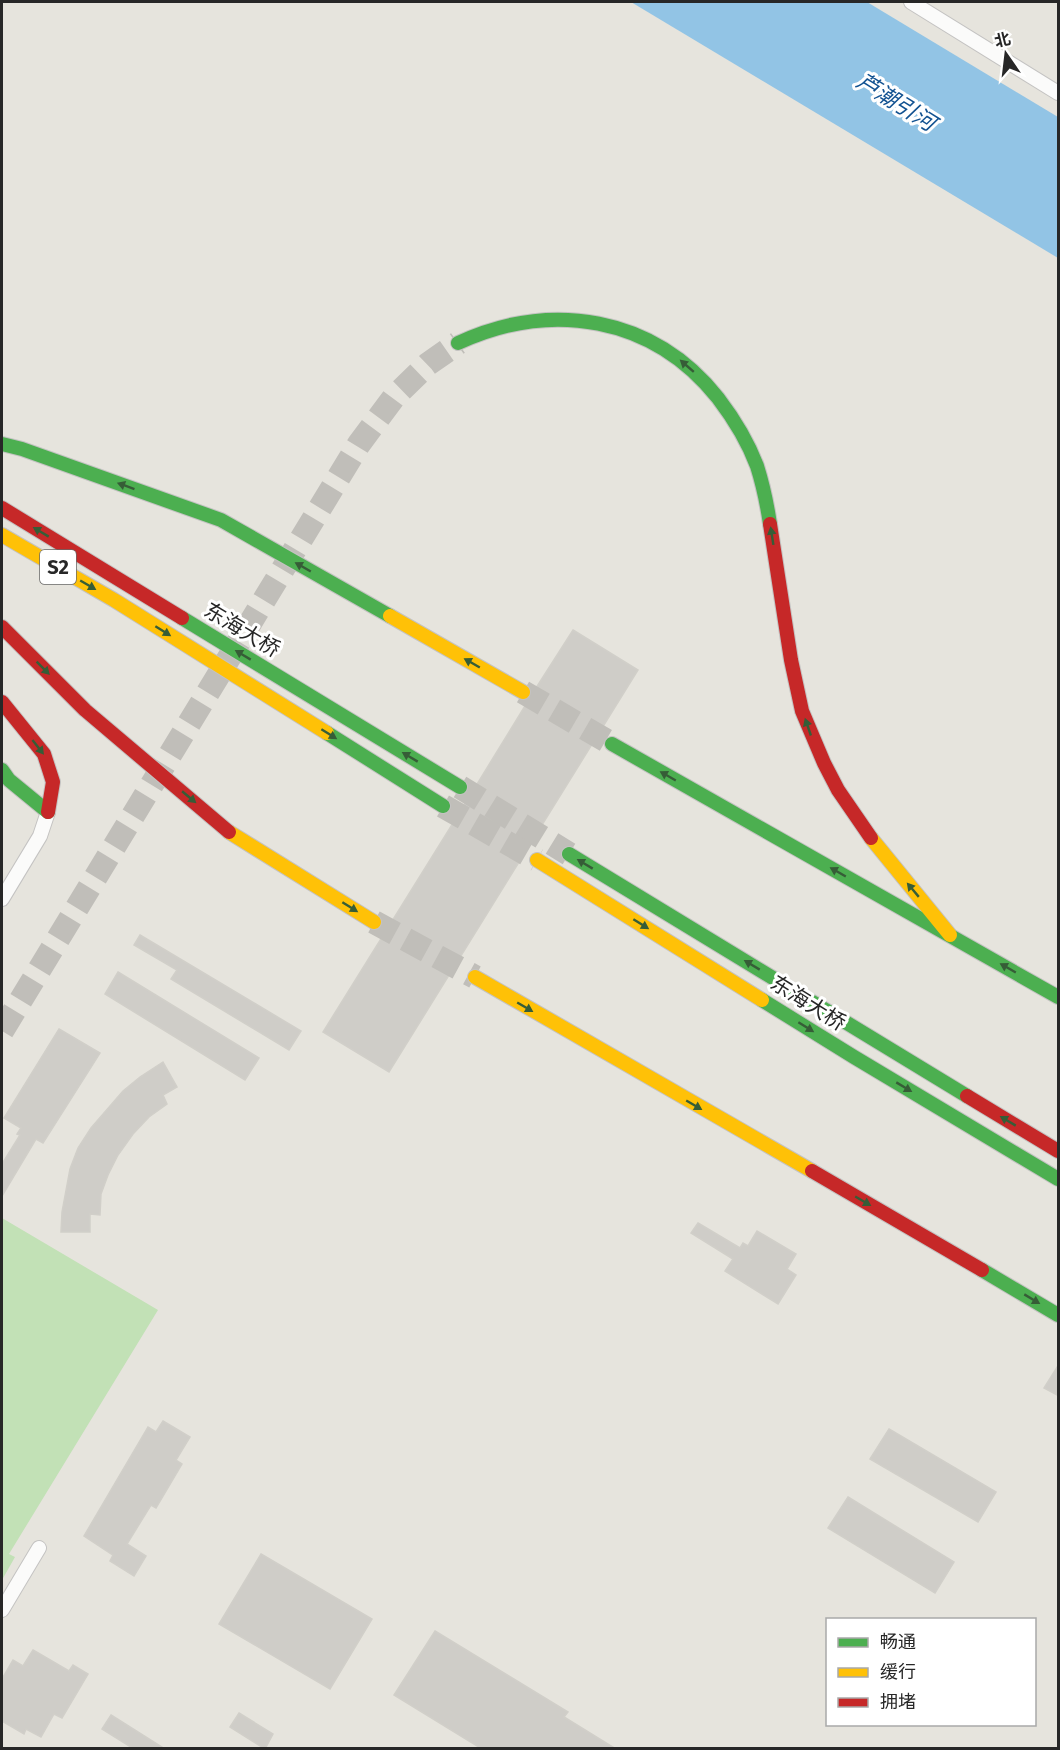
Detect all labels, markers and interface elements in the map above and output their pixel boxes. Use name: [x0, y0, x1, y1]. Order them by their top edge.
north arrow: [976, 24, 1036, 84]
text: 北: [992, 29, 1013, 51]
water label: 芦潮引河: [852, 67, 944, 139]
one-way arrow: [680, 360, 695, 373]
one-way arrow: [117, 481, 135, 491]
one-way arrow: [767, 526, 776, 545]
one-way arrow: [33, 527, 49, 538]
road number: S2: [40, 550, 76, 584]
one-way arrow: [294, 562, 311, 572]
one-way arrow: [80, 580, 97, 590]
street label: 东海大桥: [199, 597, 285, 663]
one-way arrow: [155, 625, 171, 636]
one-way arrow: [235, 650, 251, 661]
one-way arrow: [463, 658, 480, 668]
one-way arrow: [35, 661, 49, 675]
one-way arrow: [803, 718, 812, 736]
one-way arrow: [320, 729, 337, 740]
one-way arrow: [32, 740, 44, 755]
one-way arrow: [402, 751, 418, 762]
one-way arrow: [660, 771, 677, 781]
one-way arrow: [181, 791, 197, 804]
one-way arrow: [576, 859, 593, 869]
one-way arrow: [829, 867, 846, 877]
one-way arrow: [906, 882, 919, 898]
one-way arrow: [342, 901, 358, 912]
one-way arrow: [633, 919, 649, 930]
one-way arrow: [744, 960, 760, 971]
one-way arrow: [1000, 963, 1016, 974]
street label: 东海大桥: [765, 970, 851, 1036]
one-way arrow: [517, 1001, 533, 1012]
one-way arrow: [798, 1021, 814, 1032]
one-way arrow: [896, 1081, 912, 1092]
one-way arrow: [686, 1100, 703, 1110]
one-way arrow: [1000, 1115, 1017, 1126]
one-way arrow: [855, 1196, 871, 1207]
one-way arrow: [1024, 1294, 1040, 1305]
legend: [826, 1618, 1036, 1726]
text: 畅通: [880, 1631, 916, 1653]
text: 缓行: [880, 1661, 916, 1683]
text: 拥堵: [880, 1691, 916, 1713]

